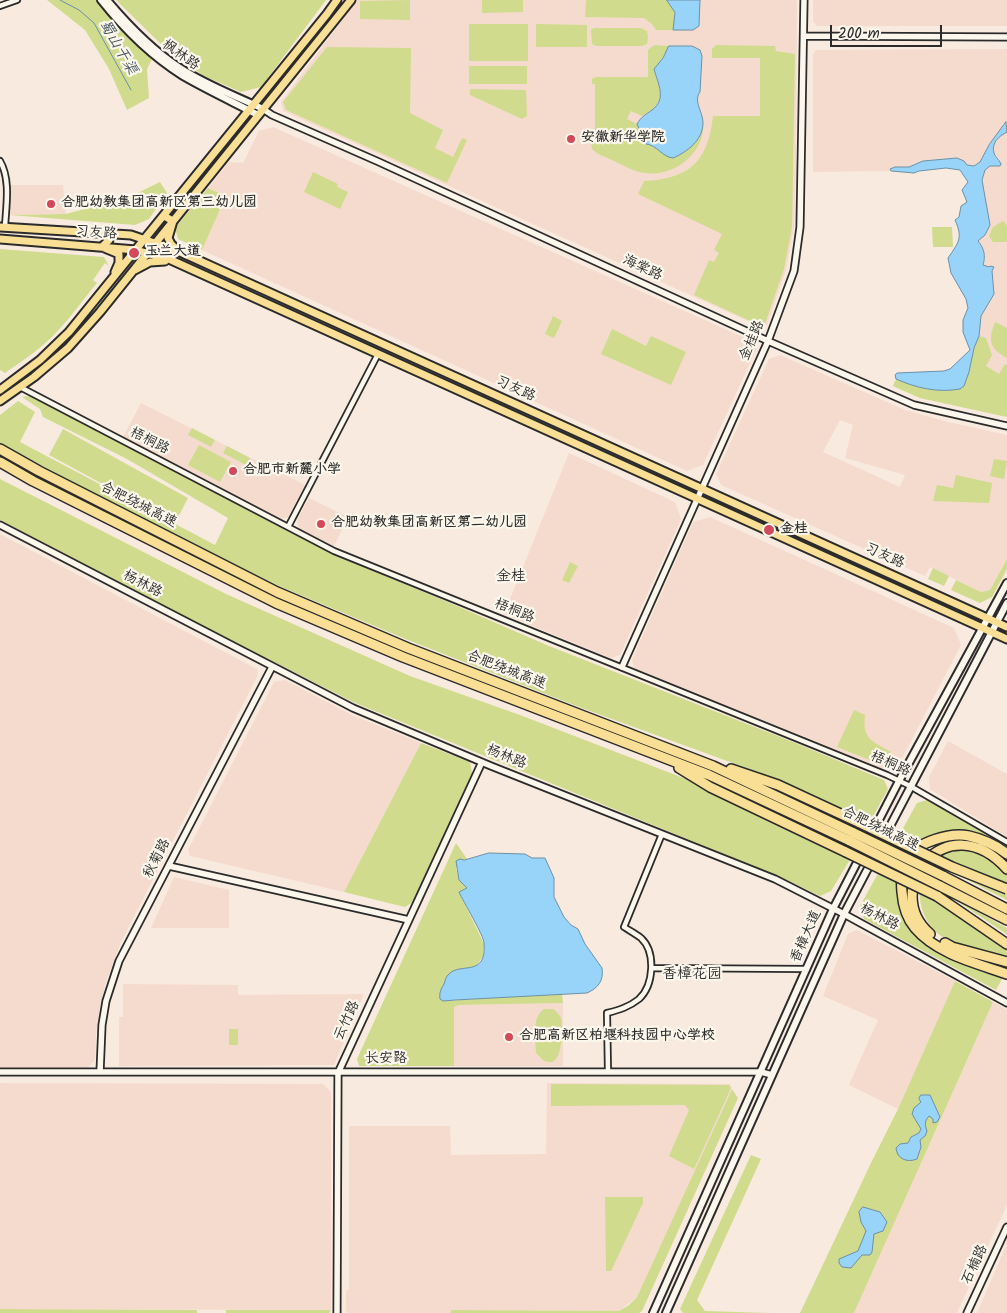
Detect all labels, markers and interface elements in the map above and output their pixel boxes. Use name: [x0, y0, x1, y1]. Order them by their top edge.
scale bar: [832, 15, 944, 47]
water label: 蜀山干渠: [94, 18, 140, 78]
text: 200 m: [838, 22, 880, 46]
street label: 枫林路: [158, 37, 202, 75]
place label: 安徽新华学院: [581, 131, 665, 147]
marker: 安徽新华学院: [565, 133, 577, 145]
place label: 合肥幼教集团高新区第三幼儿园: [61, 196, 257, 212]
marker: 合肥幼教集团高新区第三幼儿园: [45, 198, 57, 210]
street label: 习友路: [74, 224, 118, 244]
place label: 玉兰大道: [145, 245, 201, 261]
marker: 玉兰大道: [127, 246, 141, 260]
street label: 海棠路: [619, 253, 665, 285]
street label: 金桂路: [737, 318, 769, 364]
street label: 习友路: [492, 374, 538, 406]
street label: 梧桐路: [126, 425, 172, 459]
place label: 合肥市新麓小学: [243, 463, 341, 479]
marker: 合肥市新麓小学: [227, 465, 239, 477]
street label: 合肥绕城高速: [97, 479, 179, 533]
place label: 合肥幼教集团高新区第二幼儿园: [331, 516, 527, 532]
marker: 合肥幼教集团高新区第二幼儿园: [315, 518, 327, 530]
place label: 金桂: [780, 522, 808, 538]
marker: 金桂: [762, 523, 776, 537]
street label: 习友路: [861, 541, 907, 573]
street label: 杨林路: [120, 568, 164, 602]
district label: 金桂: [496, 568, 526, 586]
street label: 梧桐路: [491, 596, 537, 628]
street label: 合肥绕城高速: [464, 648, 548, 694]
street label: 杨林路: [483, 742, 529, 774]
street label: 梧桐路: [867, 749, 913, 781]
street label: 合肥绕城高速: [839, 804, 921, 856]
street label: 秋菊路: [141, 836, 175, 882]
street label: 杨林路: [857, 901, 901, 935]
street label: 香樟大道: [788, 908, 826, 966]
district label: 香樟花园: [662, 966, 722, 984]
street label: 云竹路: [332, 998, 364, 1044]
place label: 合肥高新区柏堰科技园中心学校: [519, 1029, 715, 1045]
marker: 合肥高新区柏堰科技园中心学校: [503, 1031, 515, 1043]
street label: 长安路: [365, 1052, 407, 1068]
street label: 石楠路: [960, 1242, 992, 1288]

